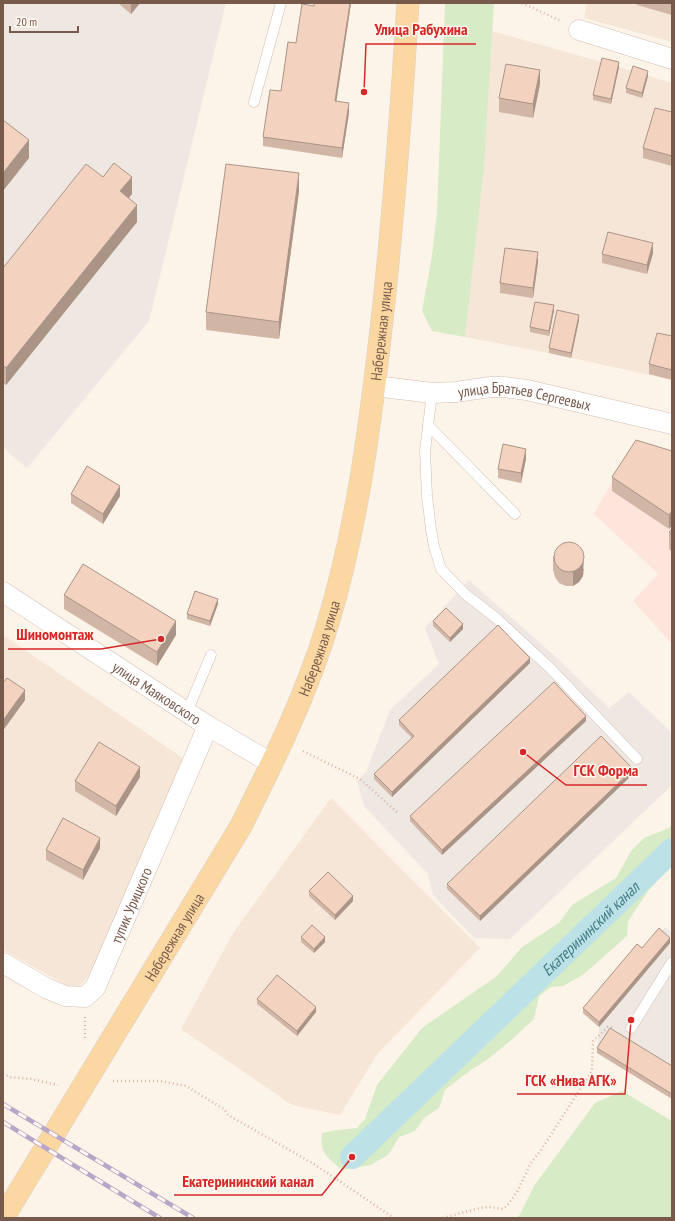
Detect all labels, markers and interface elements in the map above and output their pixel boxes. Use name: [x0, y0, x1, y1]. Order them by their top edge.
scale bar: [10, 8, 78, 34]
text: 20 m: [16, 14, 37, 29]
callout: Улица Рабухина: [366, 16, 476, 44]
text: Улица Рабухина: [373, 19, 468, 39]
street label: Набережная улица: [366, 280, 396, 382]
street label: улица Братьев Сергеевых: [457, 378, 593, 414]
street label: Набережная улица: [294, 598, 344, 699]
callout: Шиномонтаж: [8, 621, 101, 649]
text: Шиномонтаж: [16, 624, 94, 644]
street label: улица Маяковского: [109, 657, 205, 728]
callout: ГСК Форма: [566, 757, 647, 785]
text: ГСК Форма: [574, 760, 639, 780]
street label: тупик Урицкого: [106, 864, 155, 946]
water label: Екатерининский канал: [537, 876, 644, 980]
street label: Набережная улица: [140, 889, 208, 984]
callout: ГСК «Нива АГК»: [517, 1066, 625, 1094]
text: ГСК «Нива АГК»: [525, 1070, 617, 1090]
callout: Екатерининский канал: [174, 1167, 322, 1195]
text: Екатерининский канал: [182, 1171, 314, 1191]

